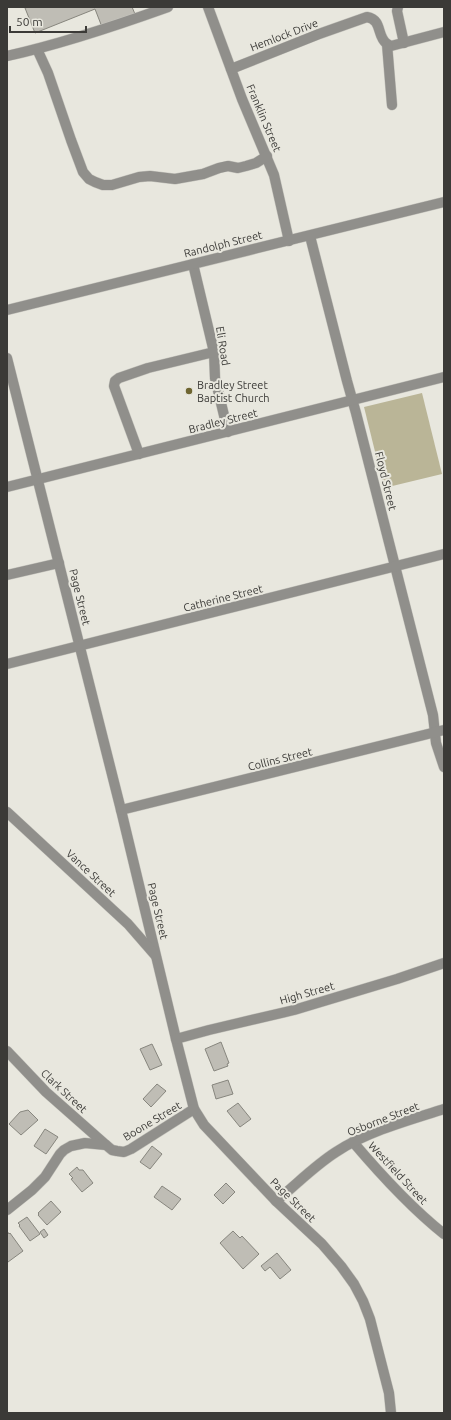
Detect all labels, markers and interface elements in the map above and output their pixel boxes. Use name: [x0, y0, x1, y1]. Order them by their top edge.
scale bar: [10, 8, 86, 34]
text: 50 m: [16, 15, 43, 28]
street label: Hemlock Drive: [248, 17, 320, 53]
street label: Franklin Street: [244, 82, 284, 154]
street label: Randolph Street: [183, 228, 264, 260]
street label: Eli Road: [214, 326, 232, 366]
place label: Bradley Street Baptist Church: [197, 379, 270, 404]
marker: Bradley Street Baptist Church: [184, 386, 194, 396]
street label: Bradley Street: [187, 406, 259, 435]
street label: Floyd Street: [373, 450, 399, 512]
street label: Page Street: [67, 568, 93, 627]
street label: Catherine Street: [182, 582, 265, 614]
street label: Collins Street: [247, 745, 314, 773]
street label: Vance Street: [64, 847, 119, 899]
street label: Page Street: [146, 882, 170, 941]
street label: High Street: [278, 979, 336, 1007]
street label: Clark Street: [39, 1067, 90, 1116]
street label: Boone Street: [121, 1099, 184, 1143]
street label: Osborne Street: [345, 1100, 421, 1138]
street label: Westfield Street: [366, 1139, 430, 1207]
street label: Page Street: [268, 1176, 318, 1225]

